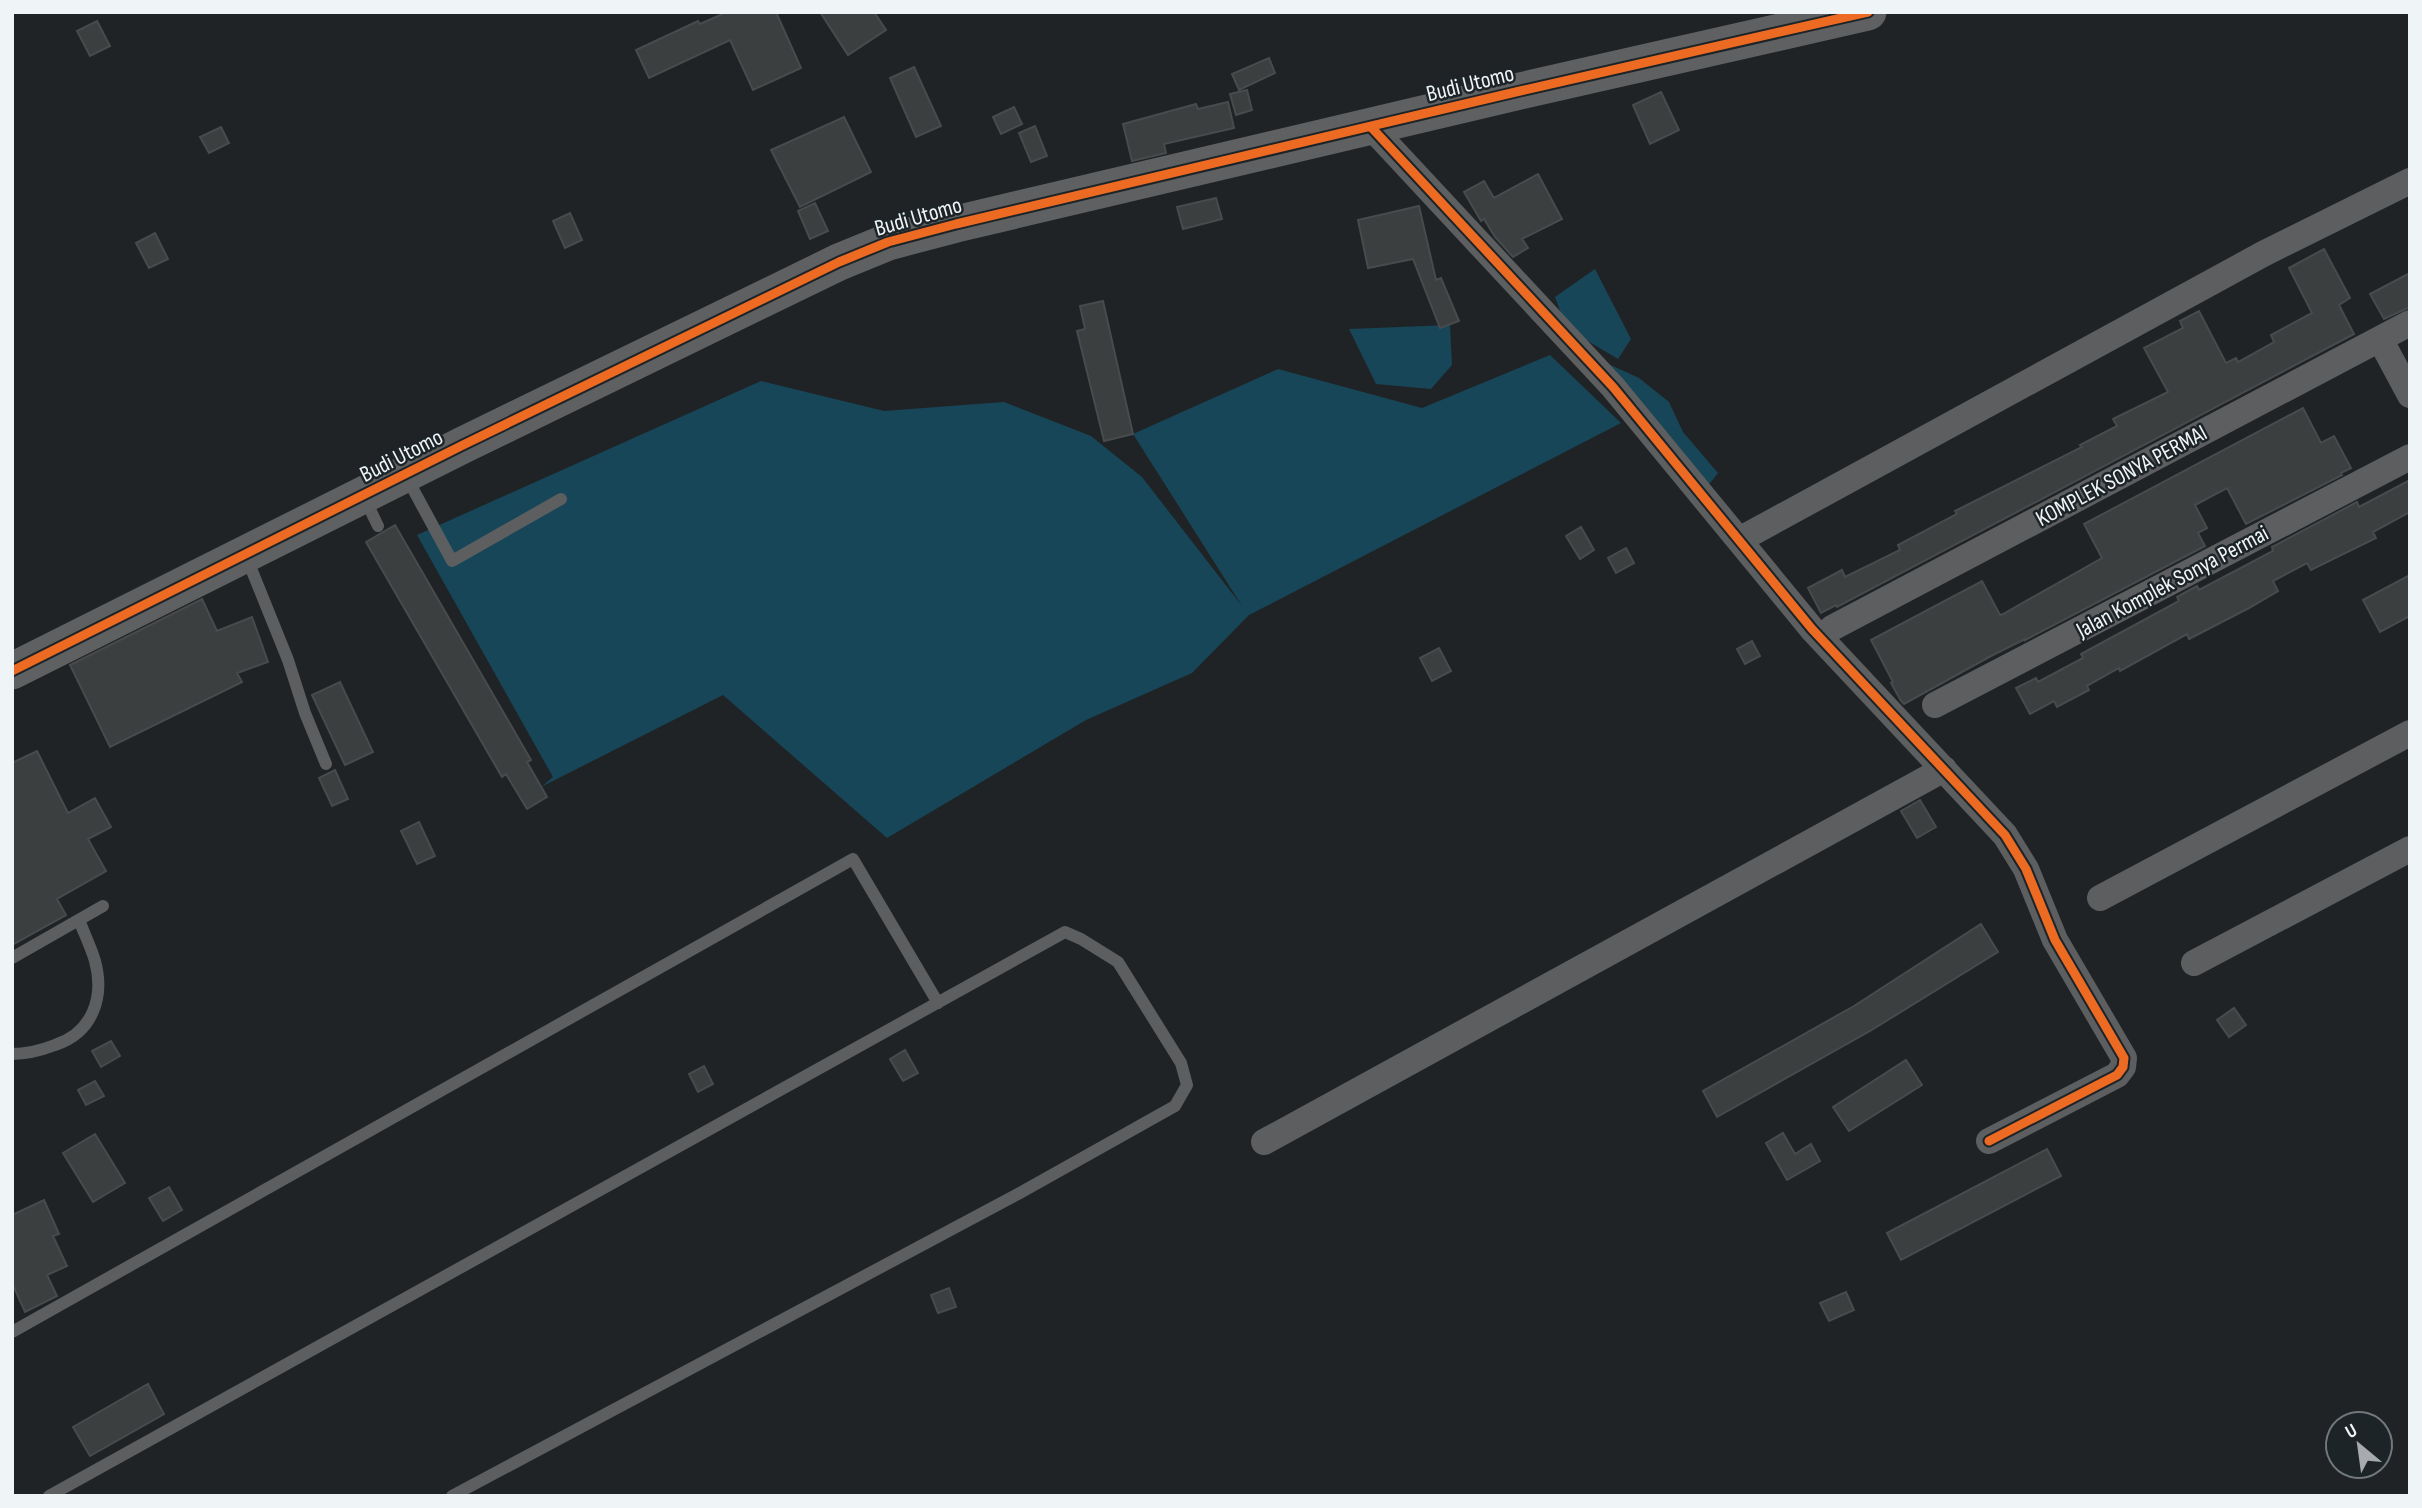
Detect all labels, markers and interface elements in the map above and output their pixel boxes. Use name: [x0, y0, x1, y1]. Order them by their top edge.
street label: Budi Utomo: [1423, 60, 1517, 108]
street label: Budi Utomo: [871, 191, 965, 243]
street label: KOMPLEK SONYA PERMAI: [2031, 419, 2212, 533]
street label: Budi Utomo: [355, 423, 448, 489]
street label: Jalan Komplek Sonya Permai: [2071, 519, 2273, 645]
north arrow: [2324, 1410, 2394, 1480]
text: U: [2342, 1419, 2361, 1444]

